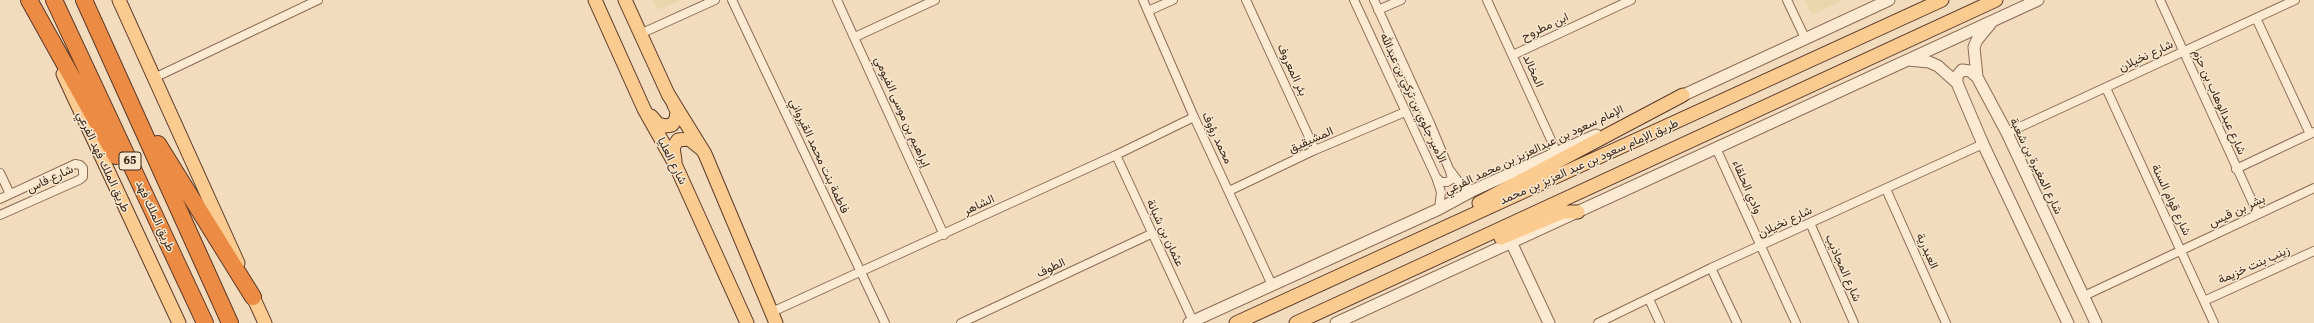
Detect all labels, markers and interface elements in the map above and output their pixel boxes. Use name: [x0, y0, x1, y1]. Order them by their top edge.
street label: ابن مطروح: [1519, 10, 1571, 44]
street label: الأمير جلوي بن تركي بن عبدالله: [1377, 31, 1449, 165]
street label: شارع نخيلان: [2117, 37, 2175, 75]
street label: بئر المعروف: [1274, 42, 1310, 98]
street label: شارع عبدالوهاب بن حزم: [2189, 47, 2249, 157]
street label: المخالد: [1519, 52, 1547, 90]
street label: إبراهيم بن موسى الفيومي: [871, 54, 933, 170]
street label: فاطمة بنت محمد القيرواني: [786, 96, 852, 216]
street label: الإمام سعود بن عبدالعزيز بن محمد الفرعي: [1442, 102, 1626, 198]
street label: طريق الملك فهد الفرعي: [73, 109, 133, 215]
street label: محمد رؤوف: [1199, 110, 1235, 166]
street label: شارع المغيرة بن شعبة: [2006, 115, 2066, 217]
street label: طريق الإمام سعود بن عبد العزيز بن محمد: [1497, 116, 1681, 208]
street label: المشيقيق: [1287, 124, 1335, 156]
street label: شارع العليا: [654, 135, 690, 187]
road number: 65: [119, 152, 141, 170]
street label: وادي الحلقاء: [1729, 158, 1765, 216]
street label: شارع فاس: [24, 162, 76, 196]
street label: شارع قوام السنة: [2148, 162, 2194, 238]
street label: طريق الملك فهد: [132, 178, 178, 254]
street label: الشاهر: [961, 192, 997, 218]
street label: بشر بن قيس: [2206, 192, 2268, 230]
street label: عثمان بن شبانة: [1143, 197, 1187, 269]
street label: شارع نخيلان: [1756, 203, 1814, 241]
street label: العبدرية: [1913, 231, 1941, 271]
street label: شارع المجاذيب: [1822, 232, 1864, 304]
street label: زينب بنت خزيمة: [2216, 243, 2292, 287]
street label: الطوف: [1034, 255, 1068, 281]

